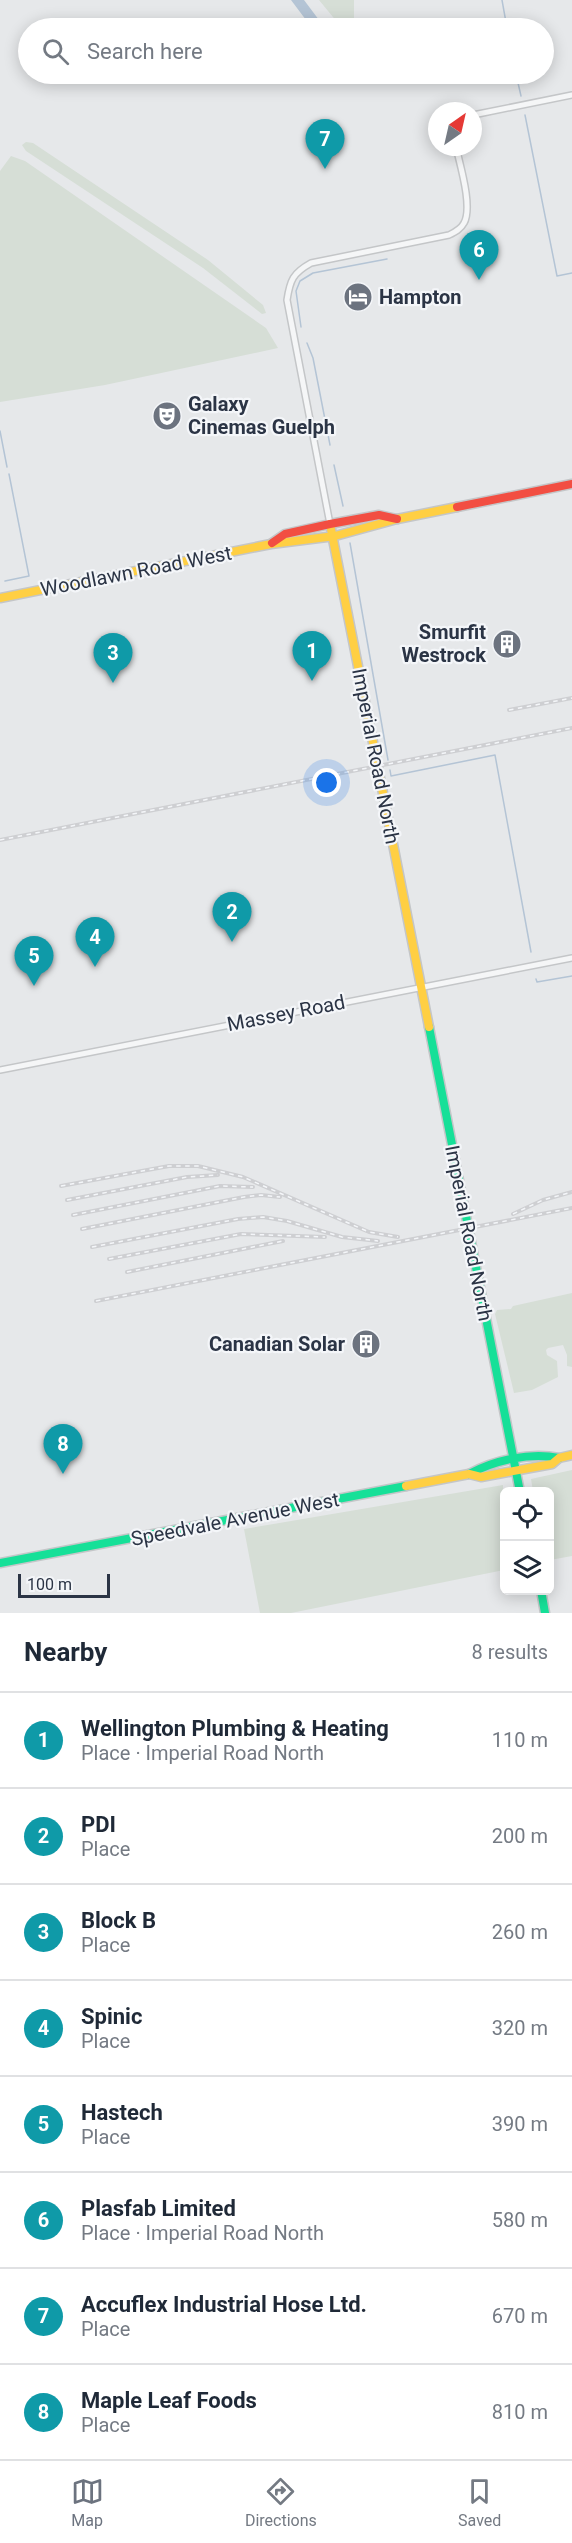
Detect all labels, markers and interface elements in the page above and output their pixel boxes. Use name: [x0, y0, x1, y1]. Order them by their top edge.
search box: [18, 18, 554, 84]
icon: search: [39, 35, 72, 68]
text: Search here: [87, 39, 203, 64]
north arrow: [428, 102, 482, 156]
pin: 7: [306, 120, 344, 169]
pin: 6: [460, 230, 498, 280]
hotel icon: Hampton: [342, 281, 374, 313]
place label: Hampton: [379, 285, 461, 309]
place label: Galaxy Cinemas Guelph: [188, 392, 335, 439]
theatre icon: Galaxy Cinemas Guelph: [151, 400, 183, 432]
street label: Woodlawn Road West: [38, 541, 234, 601]
place label: Smurfit Westrock: [402, 620, 486, 667]
building icon: Smurfit Westrock: [491, 628, 523, 660]
pin: 1: [292, 632, 332, 681]
pin: 3: [94, 634, 132, 683]
street label: Imperial Road North: [347, 666, 405, 846]
your location: [312, 768, 341, 797]
pin: 2: [212, 892, 252, 942]
pin: 4: [76, 918, 115, 967]
pin: 5: [15, 936, 54, 986]
street label: Massey Road: [225, 990, 347, 1036]
street label: Imperial Road North: [440, 1143, 498, 1323]
building icon: Canadian Solar: [350, 1328, 382, 1360]
place label: Canadian Solar: [209, 1332, 346, 1356]
pin: 8: [44, 1424, 82, 1474]
street label: Speedvale Avenue West: [129, 1487, 341, 1551]
map controls: [500, 1487, 554, 1595]
button: locate: [500, 1487, 554, 1541]
button: layers: [500, 1541, 554, 1595]
scale bar: [18, 1571, 110, 1598]
text: 100 m: [27, 1575, 72, 1594]
text: Nearby: [24, 1637, 107, 1667]
text: 8 results: [472, 1640, 548, 1664]
text: Wellington Plumbing & Heating: [81, 1716, 389, 1741]
text: 1: [38, 1728, 49, 1752]
text: 110 m: [492, 1728, 548, 1752]
text: Place · Imperial Road North: [81, 1741, 324, 1765]
text: PDI: [81, 1812, 116, 1837]
text: 2: [38, 1824, 49, 1848]
text: 200 m: [492, 1824, 548, 1848]
text: Place: [81, 1837, 130, 1861]
text: Block B: [81, 1908, 156, 1933]
text: 3: [38, 1920, 49, 1944]
text: 260 m: [492, 1920, 548, 1944]
text: Place: [81, 1933, 130, 1957]
text: Spinic: [81, 2004, 142, 2029]
text: 4: [38, 2016, 49, 2040]
text: 320 m: [492, 2016, 548, 2040]
text: Place: [81, 2029, 130, 2053]
text: Hastech: [81, 2100, 163, 2125]
text: 5: [38, 2112, 49, 2136]
text: 390 m: [492, 2112, 548, 2136]
text: Place: [81, 2125, 130, 2149]
text: Plasfab Limited: [81, 2196, 236, 2221]
text: 6: [38, 2208, 49, 2232]
text: 580 m: [492, 2208, 548, 2232]
text: Place · Imperial Road North: [81, 2221, 324, 2245]
text: Accuflex Industrial Hose Ltd.: [81, 2292, 367, 2317]
text: 7: [38, 2304, 49, 2328]
text: 670 m: [492, 2304, 548, 2328]
text: Place: [81, 2317, 130, 2341]
text: Maple Leaf Foods: [81, 2388, 257, 2413]
text: 8: [38, 2400, 49, 2424]
text: 810 m: [492, 2400, 548, 2424]
text: Place: [81, 2413, 130, 2437]
tab: Map: [71, 2475, 104, 2530]
tab: Directions: [245, 2475, 317, 2530]
tab: Saved: [458, 2475, 501, 2530]

